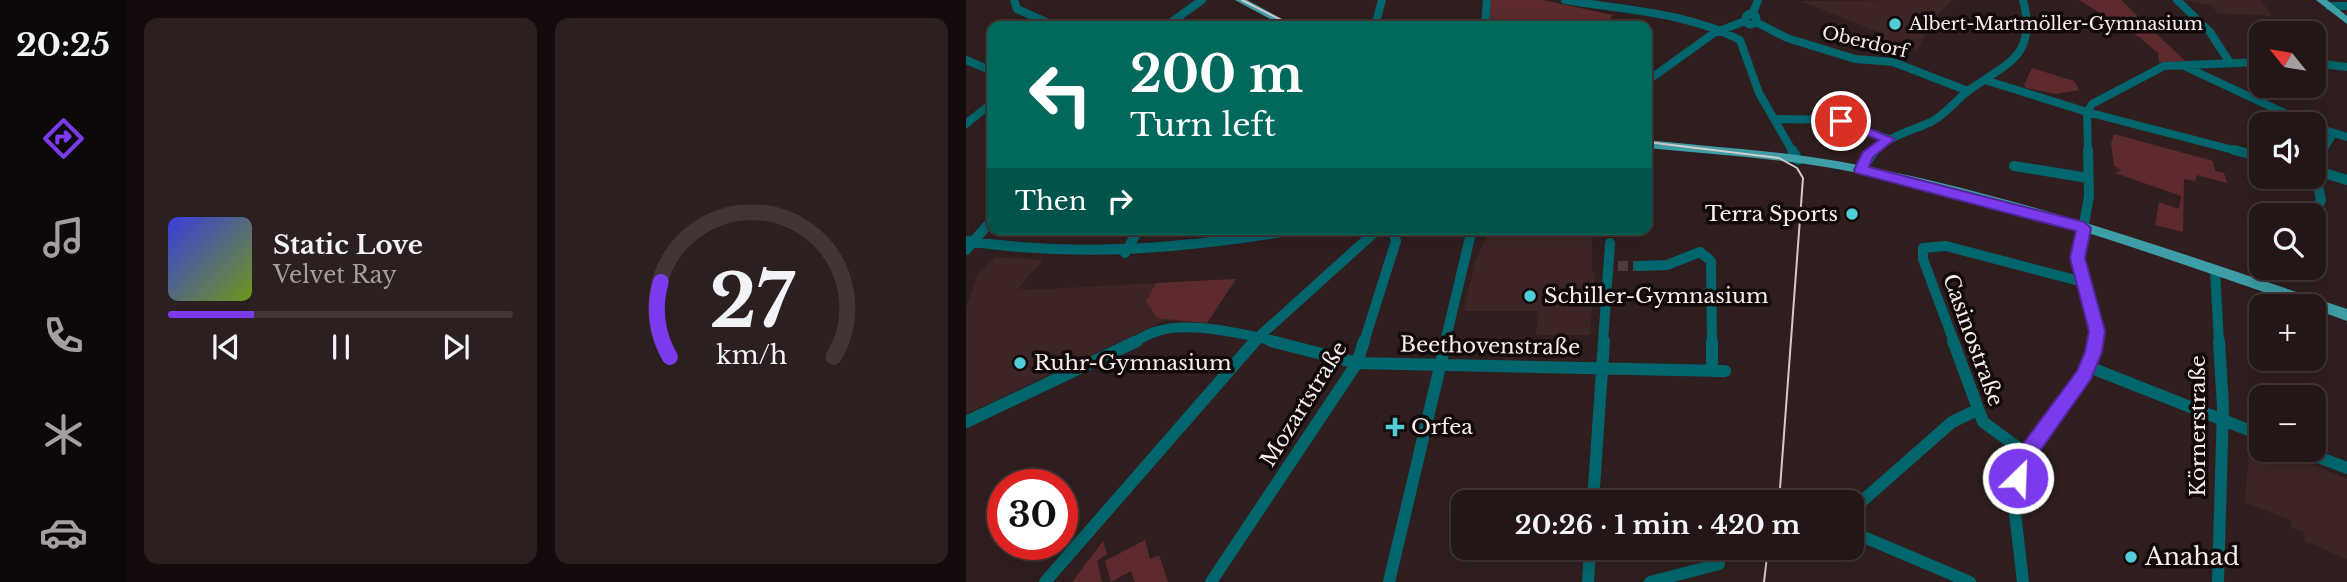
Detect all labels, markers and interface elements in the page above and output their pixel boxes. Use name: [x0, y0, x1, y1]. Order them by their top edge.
place label: Albert-Martmöller-Gymnasium: [1908, 13, 2203, 35]
marker: Albert-Martmöller-Gymnasium: [1887, 16, 1903, 32]
street label: Oberdorf: [1820, 21, 1913, 63]
north arrow: [2249, 21, 2326, 98]
map controls: [2249, 21, 2326, 462]
text: 20:25: [16, 25, 110, 65]
text: 200 m: [1130, 44, 1303, 105]
icon: left: [1015, 49, 1106, 140]
pin: [1811, 91, 1871, 151]
icon: arrive: [1822, 102, 1860, 140]
text: Turn left: [1130, 105, 1276, 145]
button: sound: [2249, 112, 2326, 189]
icon: directions: [39, 114, 88, 163]
icon: right: [1101, 182, 1139, 220]
text: Then: [1015, 185, 1087, 217]
place label: Terra Sports: [1705, 201, 1838, 227]
button: search: [2249, 203, 2326, 280]
marker: Terra Sports: [1844, 206, 1860, 222]
icon: music: [39, 213, 88, 262]
text: Static Love: [273, 229, 423, 261]
text: 27: [709, 256, 795, 347]
text: Velvet Ray: [273, 261, 397, 289]
street label: Casinostraße: [1937, 270, 2009, 410]
place label: Schiller-Gymnasium: [1544, 283, 1769, 309]
marker: Schiller-Gymnasium: [1522, 288, 1538, 304]
button: +: [2249, 294, 2326, 371]
icon: phone: [39, 311, 88, 360]
icon: previous: [207, 328, 245, 366]
icon: pause: [322, 328, 360, 366]
icon: next: [437, 328, 475, 366]
street label: Beethovenstraße: [1400, 331, 1580, 361]
street label: Mozartstraße: [1255, 337, 1353, 471]
text: km/h: [716, 340, 787, 371]
place label: Ruhr-Gymnasium: [1034, 350, 1232, 376]
marker: Ruhr-Gymnasium: [1012, 355, 1028, 371]
street label: Körnerstraße: [2185, 355, 2211, 497]
button: −: [2249, 385, 2326, 462]
icon: climate: [39, 410, 88, 459]
place label: Orfea: [1411, 414, 1473, 440]
marker: Orfea: [1385, 417, 1405, 437]
position arrow: [1981, 441, 2055, 515]
speed limit sign: 30: [987, 469, 1078, 560]
icon: car: [39, 508, 88, 557]
text: 20:26 · 1 min · 420 m: [1515, 509, 1800, 541]
place label: Anahad: [2144, 542, 2239, 571]
marker: Anahad: [2123, 549, 2139, 565]

